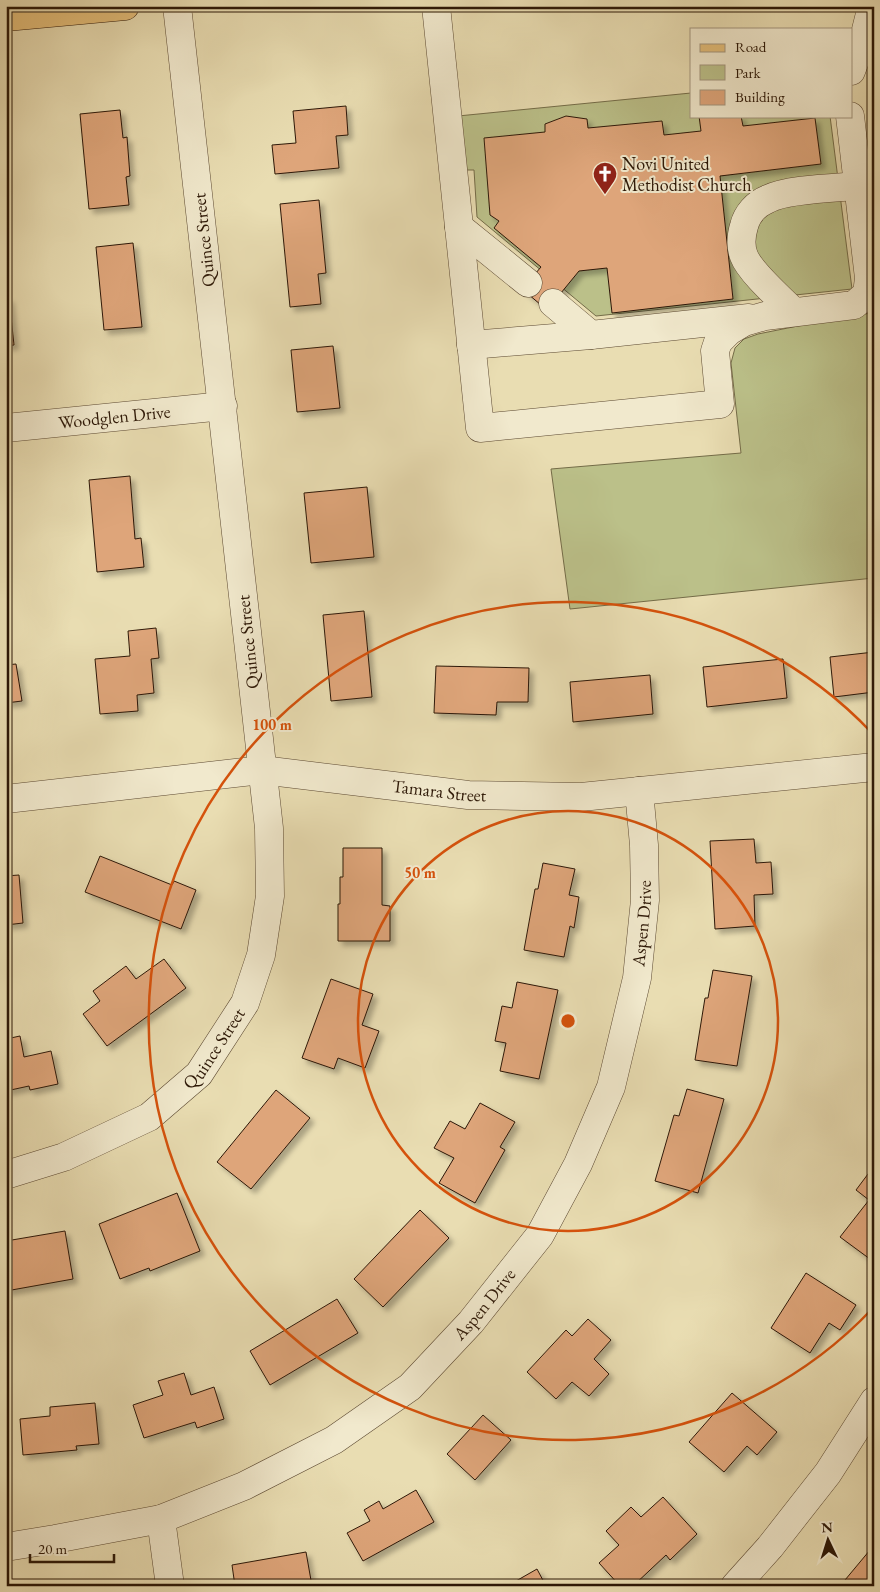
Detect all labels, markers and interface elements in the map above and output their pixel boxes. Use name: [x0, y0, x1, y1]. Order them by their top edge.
legend: [690, 28, 852, 118]
text: Road: [735, 37, 767, 56]
text: Park: [735, 63, 762, 82]
text: Building: [735, 87, 785, 106]
place label: Novi United Methodist Church: [622, 152, 751, 196]
church icon: Novi United Methodist Church: [592, 161, 618, 195]
street label: Quince Street: [187, 192, 220, 288]
street label: Woodglen Drive: [57, 399, 172, 434]
street label: Quince Street: [231, 594, 264, 690]
text: 100 m: [252, 715, 292, 734]
street label: Tamara Street: [391, 774, 487, 806]
text: 50 m: [404, 863, 436, 882]
street label: Aspen Drive: [626, 880, 656, 968]
street label: Quince Street: [178, 1003, 250, 1094]
centre of rings: [559, 1012, 577, 1030]
street label: Aspen Drive: [447, 1263, 520, 1345]
north arrow: [802, 1514, 852, 1564]
text: N: [821, 1518, 834, 1536]
scale bar: [30, 1532, 114, 1564]
text: 20 m: [38, 1539, 67, 1558]

